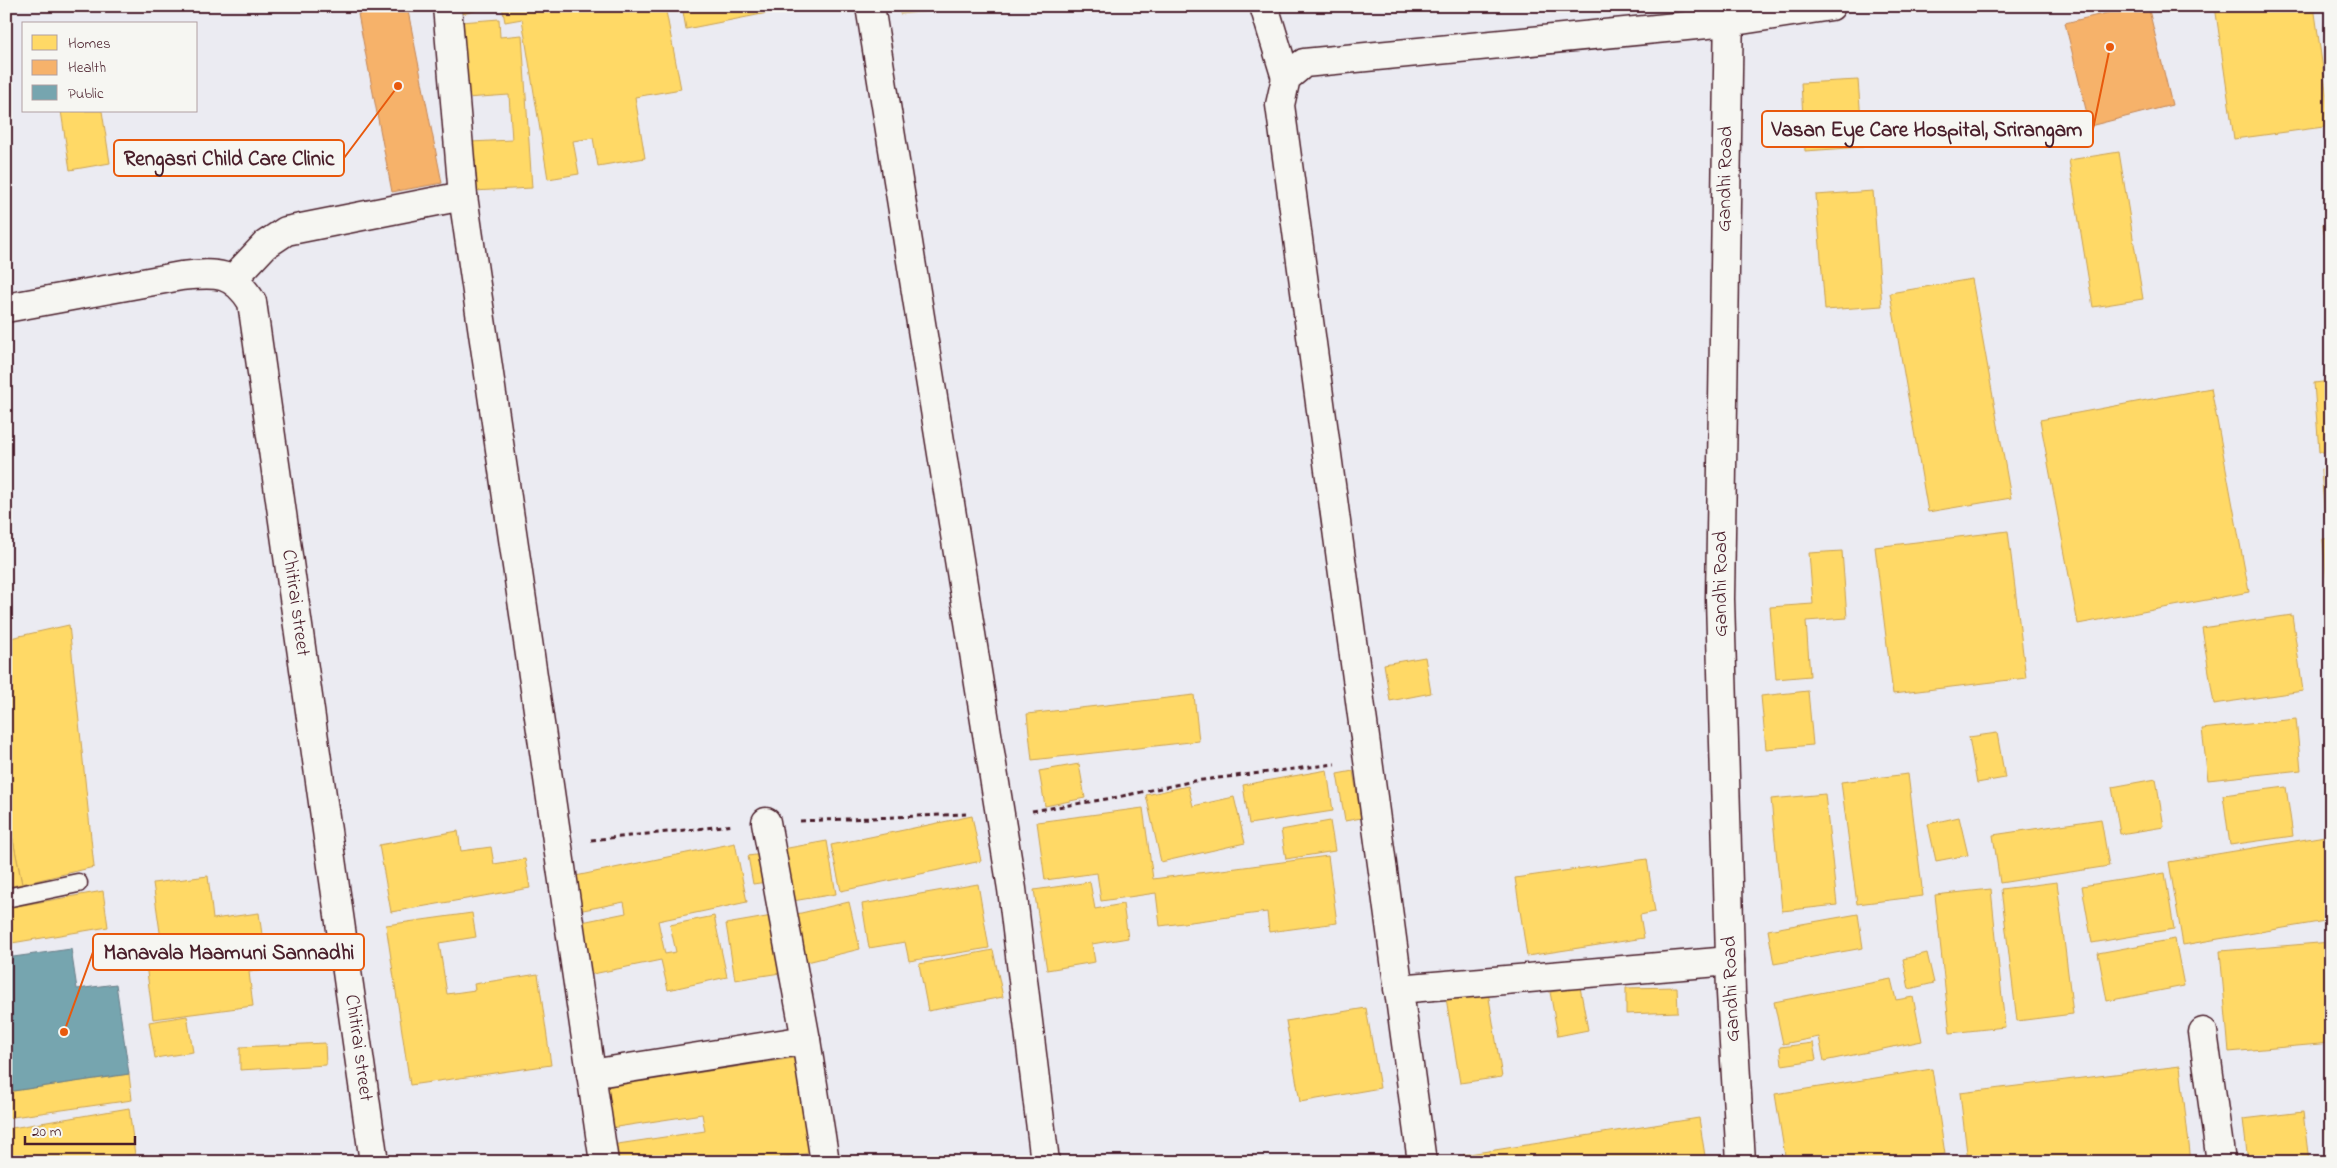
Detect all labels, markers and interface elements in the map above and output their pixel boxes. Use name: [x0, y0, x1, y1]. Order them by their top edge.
legend: [22, 22, 198, 112]
text: Homes: [68, 33, 111, 55]
text: Health: [68, 57, 106, 79]
text: Public: [68, 83, 104, 105]
callout: Vasan Eye Care Hospital, Srirangam: [1762, 111, 2093, 147]
text: Vasan Eye Care Hospital, Srirangam: [1771, 116, 2082, 148]
street label: Gandhi Road: [1711, 126, 1741, 232]
callout: Rengasri Child Care Clinic: [114, 140, 344, 176]
text: Rengasri Child Care Clinic: [124, 145, 335, 177]
street label: Gandhi Road: [1707, 531, 1736, 637]
street label: Chitirai street: [273, 548, 317, 659]
callout: Manavala Maamuni Sannadhi: [93, 934, 364, 970]
street label: Gandhi Road: [1716, 936, 1748, 1042]
text: Manavala Maamuni Sannadhi: [104, 939, 355, 969]
street label: Chitirai street: [336, 993, 380, 1104]
scale bar: [25, 1113, 135, 1145]
text: 20 m: [32, 1121, 62, 1143]

